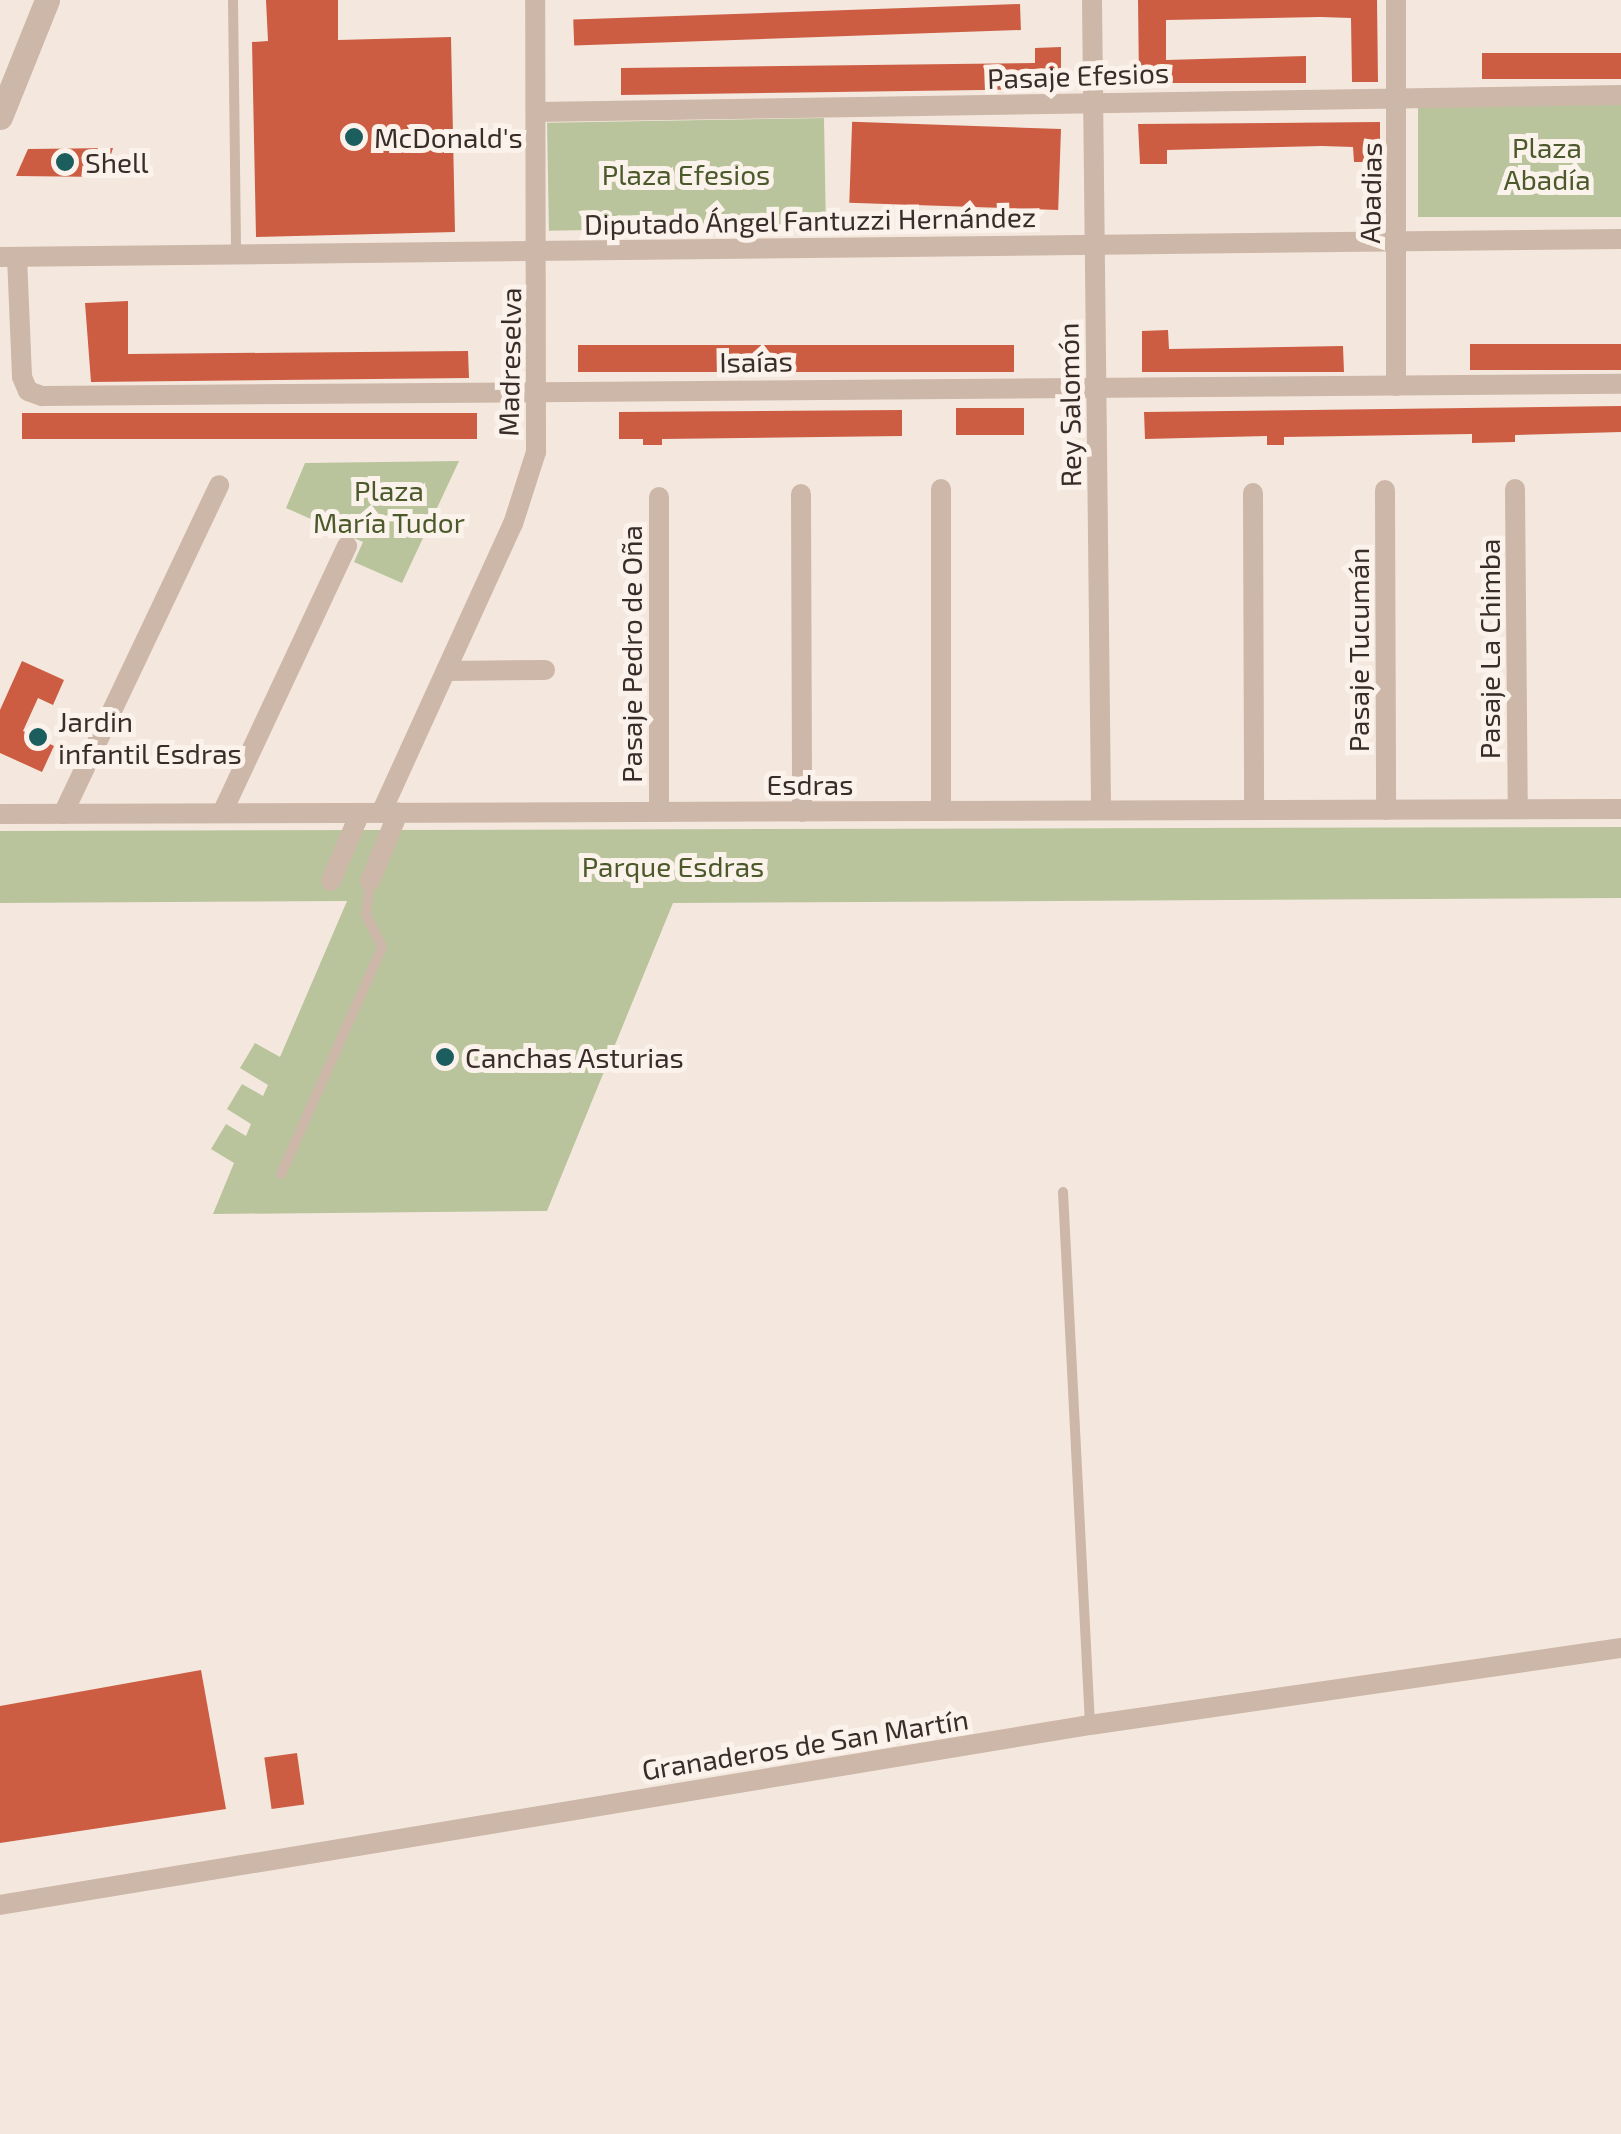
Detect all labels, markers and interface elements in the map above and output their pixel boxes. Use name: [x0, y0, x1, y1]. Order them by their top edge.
street label: Pasaje Efesios: [986, 55, 1170, 95]
place label: McDonald's: [374, 120, 523, 154]
marker: McDonald's: [343, 126, 365, 148]
park label: Plaza Abadía: [1503, 130, 1591, 196]
street label: Abadias: [1352, 142, 1388, 244]
place label: Shell: [85, 145, 149, 179]
marker: Shell: [54, 151, 76, 173]
park label: Plaza Efesios: [602, 157, 770, 191]
street label: Diputado Ángel Fantuzzi Hernández: [583, 199, 1037, 241]
street label: Madreselva: [491, 287, 527, 437]
street label: Rey Salomón: [1051, 322, 1087, 488]
street label: Isaías: [719, 344, 793, 378]
park label: Plaza María Tudor: [313, 473, 465, 539]
street label: Pasaje Pedro de Oña: [614, 525, 648, 783]
street label: Pasaje La Chimba: [1472, 539, 1506, 759]
street label: Pasaje Tucumán: [1341, 547, 1375, 753]
place label: Jardin infantil Esdras: [58, 704, 242, 770]
marker: Jardin infantil Esdras: [27, 726, 49, 748]
street label: Esdras: [767, 767, 853, 801]
park label: Parque Esdras: [582, 849, 764, 883]
place label: Canchas Asturias: [465, 1040, 684, 1074]
marker: Canchas Asturias: [434, 1046, 456, 1068]
street label: Granaderos de San Martín: [639, 1702, 971, 1786]

